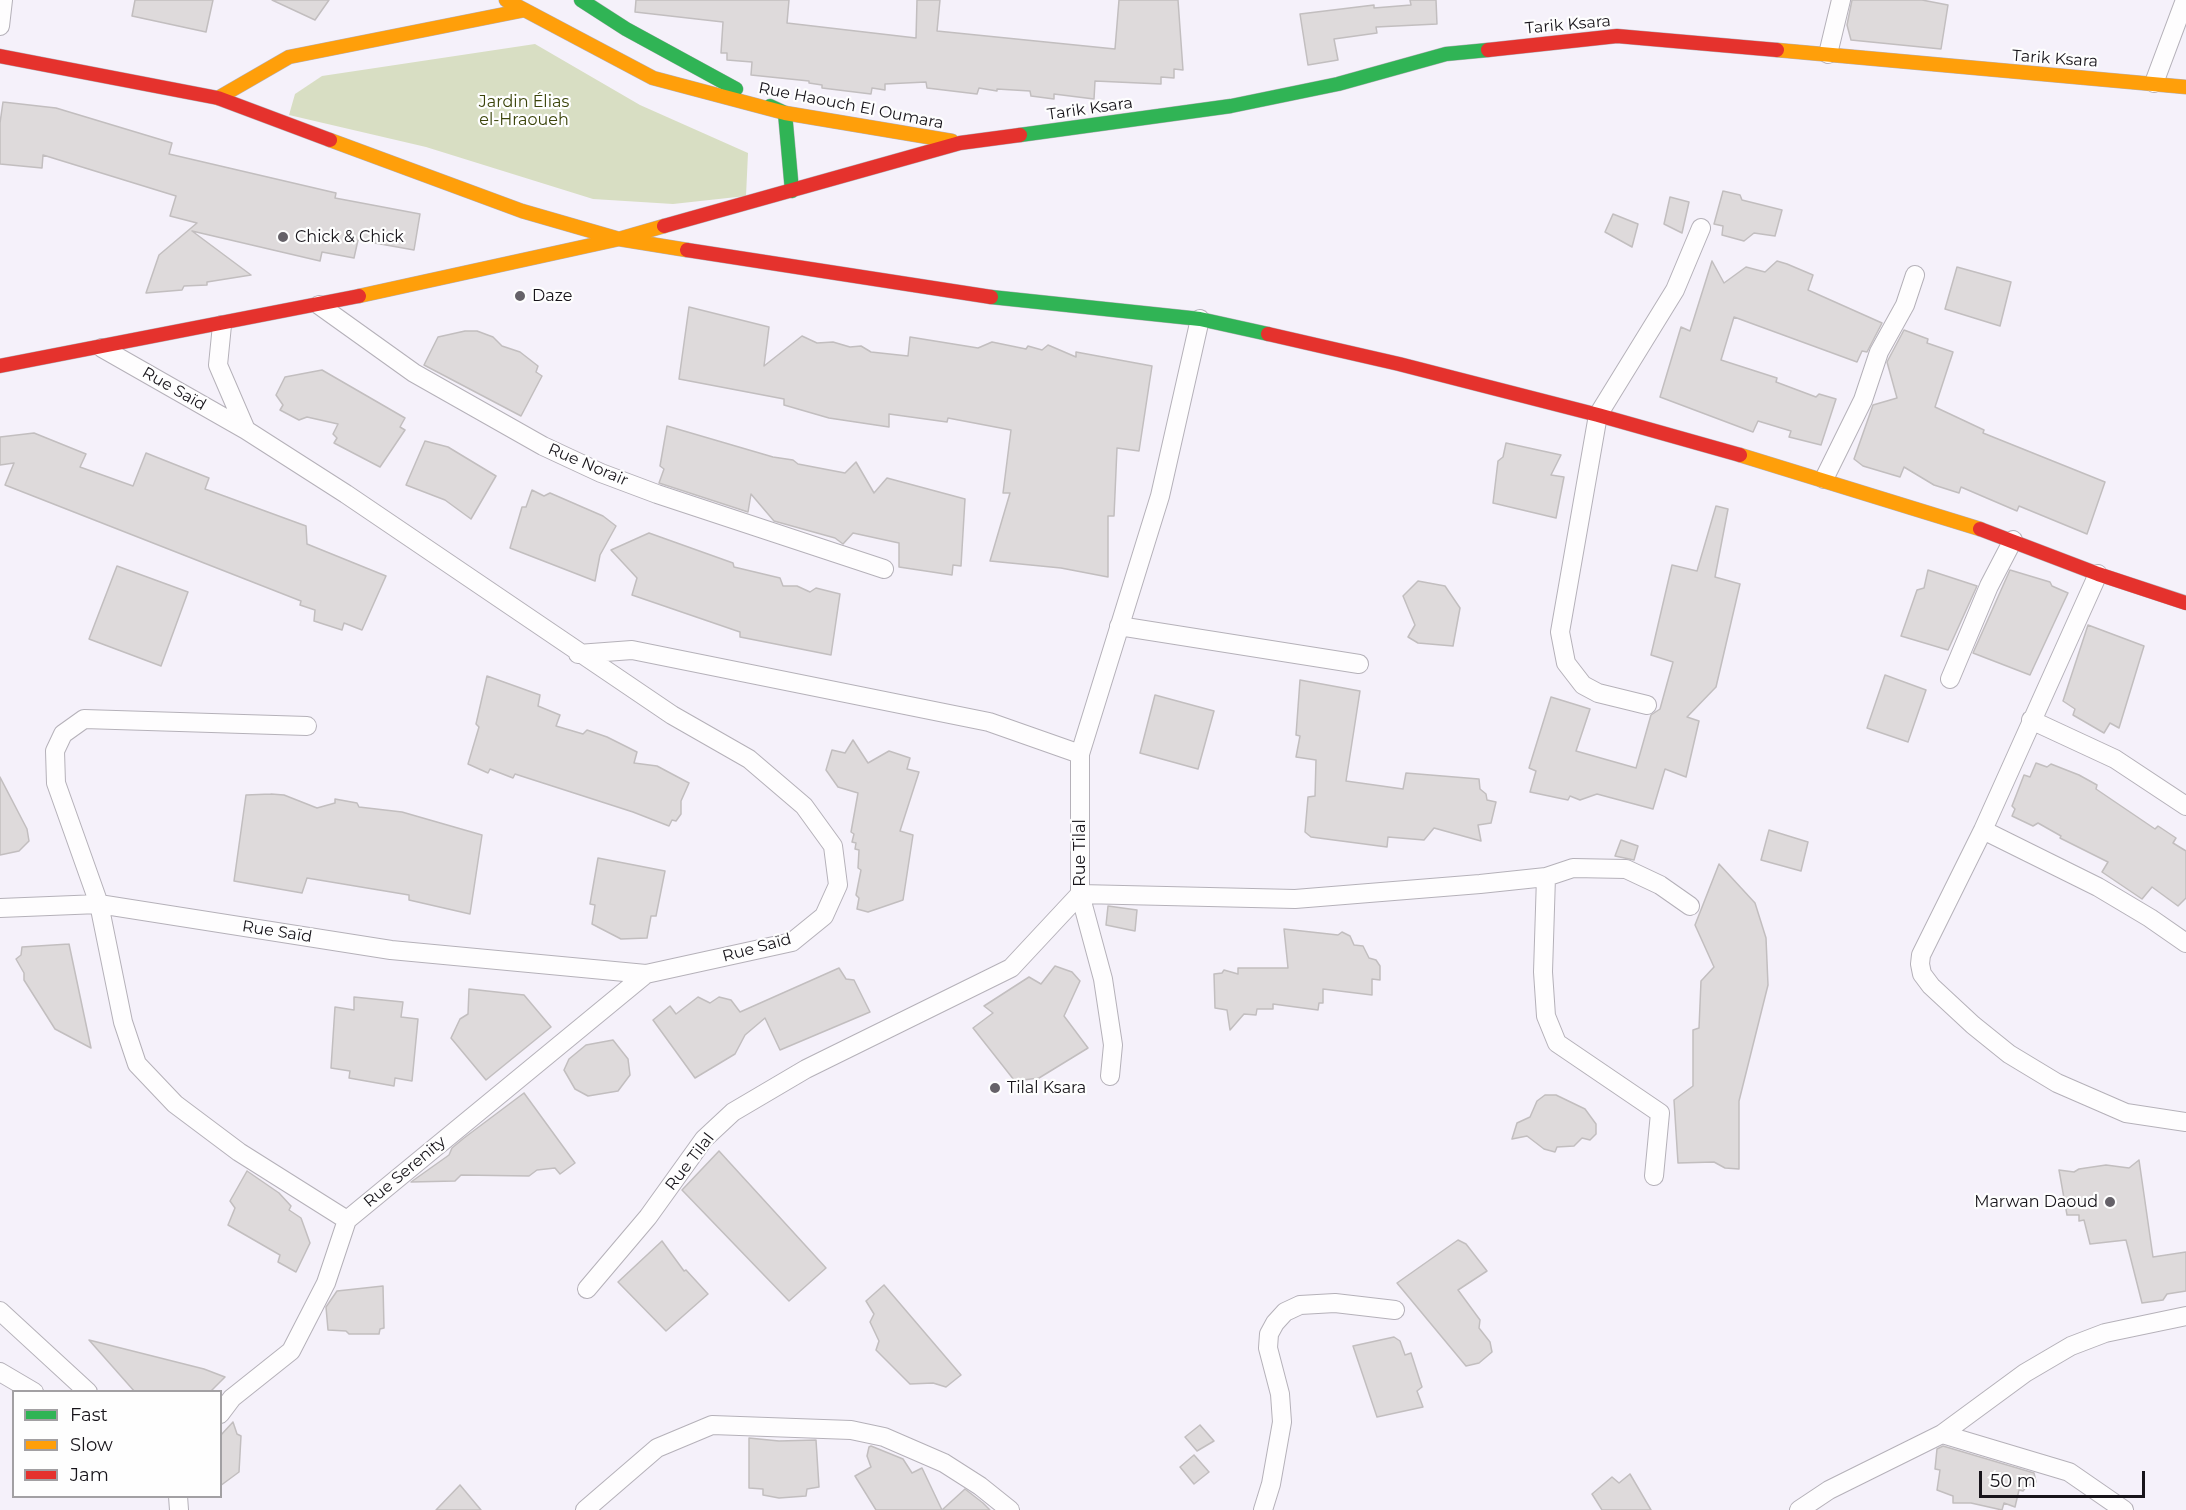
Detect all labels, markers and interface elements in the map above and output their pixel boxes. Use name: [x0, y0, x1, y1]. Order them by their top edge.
street label: Tarik Ksara: [1524, 12, 1612, 38]
street label: Tarik Ksara: [2011, 46, 2099, 72]
street label: Rue Haouch El Oumara: [757, 79, 945, 133]
park label: Jardin Élias el-Hraoueh: [479, 92, 569, 130]
street label: Tarik Ksara: [1046, 94, 1134, 124]
place label: Chick & Chick: [295, 227, 404, 247]
marker: Chick & Chick: [276, 230, 290, 244]
place label: Daze: [532, 286, 572, 306]
marker: Daze: [513, 289, 527, 303]
street label: Rue Saïd: [139, 363, 209, 415]
street label: Rue Norair: [545, 440, 631, 490]
street label: Rue Tilal: [1070, 819, 1090, 887]
street label: Rue Saïd: [241, 917, 313, 947]
street label: Rue Saïd: [720, 930, 794, 966]
place label: Tilal Ksara: [1007, 1078, 1086, 1098]
marker: Tilal Ksara: [988, 1081, 1002, 1095]
street label: Rue Tilal: [662, 1129, 718, 1195]
street label: Rue Serenity: [360, 1132, 450, 1212]
place label: Marwan Daoud: [1974, 1192, 2098, 1212]
marker: Marwan Daoud: [2103, 1195, 2117, 1209]
legend: [12, 1390, 222, 1498]
text: Fast: [70, 1404, 108, 1426]
text: Slow: [70, 1434, 113, 1456]
scale bar: [1982, 1459, 2148, 1497]
text: Jam: [70, 1464, 109, 1486]
text: 50 m: [1990, 1470, 2036, 1492]

